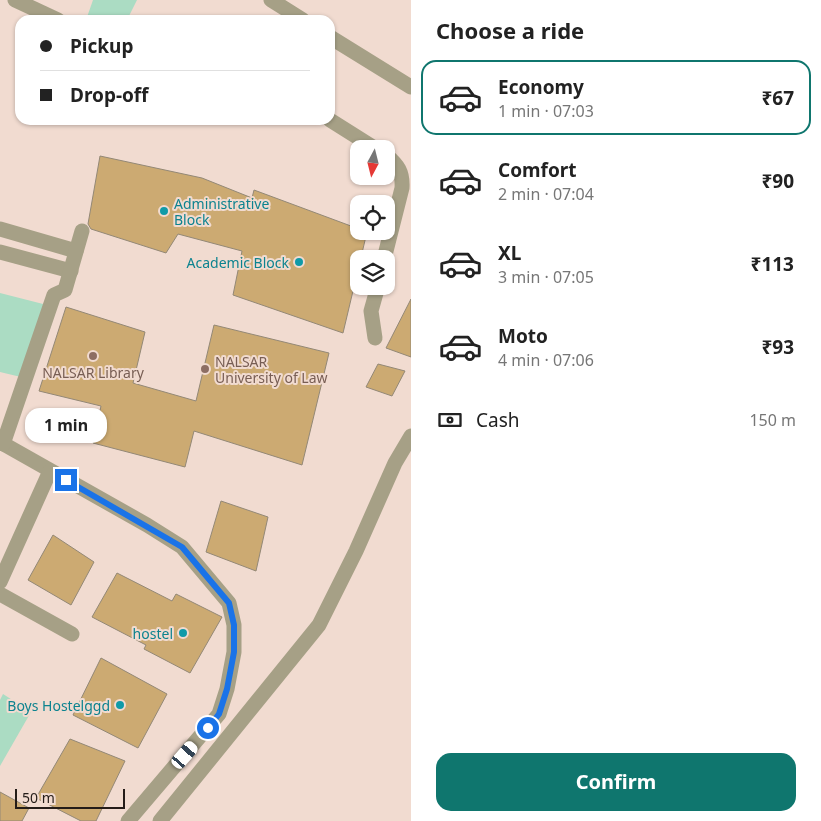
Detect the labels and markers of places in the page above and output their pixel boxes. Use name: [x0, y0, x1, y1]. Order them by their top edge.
place label: Administrative Block: [174, 194, 269, 229]
marker: Administrative Block: [158, 205, 170, 217]
place label: Academic Block: [187, 253, 290, 272]
marker: Academic Block: [293, 256, 305, 268]
marker: NALSAR Library: [87, 350, 99, 362]
place label: NALSAR University of Law: [215, 352, 328, 387]
place label: NALSAR Library: [42, 363, 145, 382]
marker: NALSAR University of Law: [199, 363, 211, 375]
place label: hostel: [133, 624, 173, 643]
marker: hostel: [177, 627, 189, 639]
place label: Boys Hostelggd: [7, 696, 110, 715]
marker: Boys Hostelggd: [114, 699, 126, 711]

